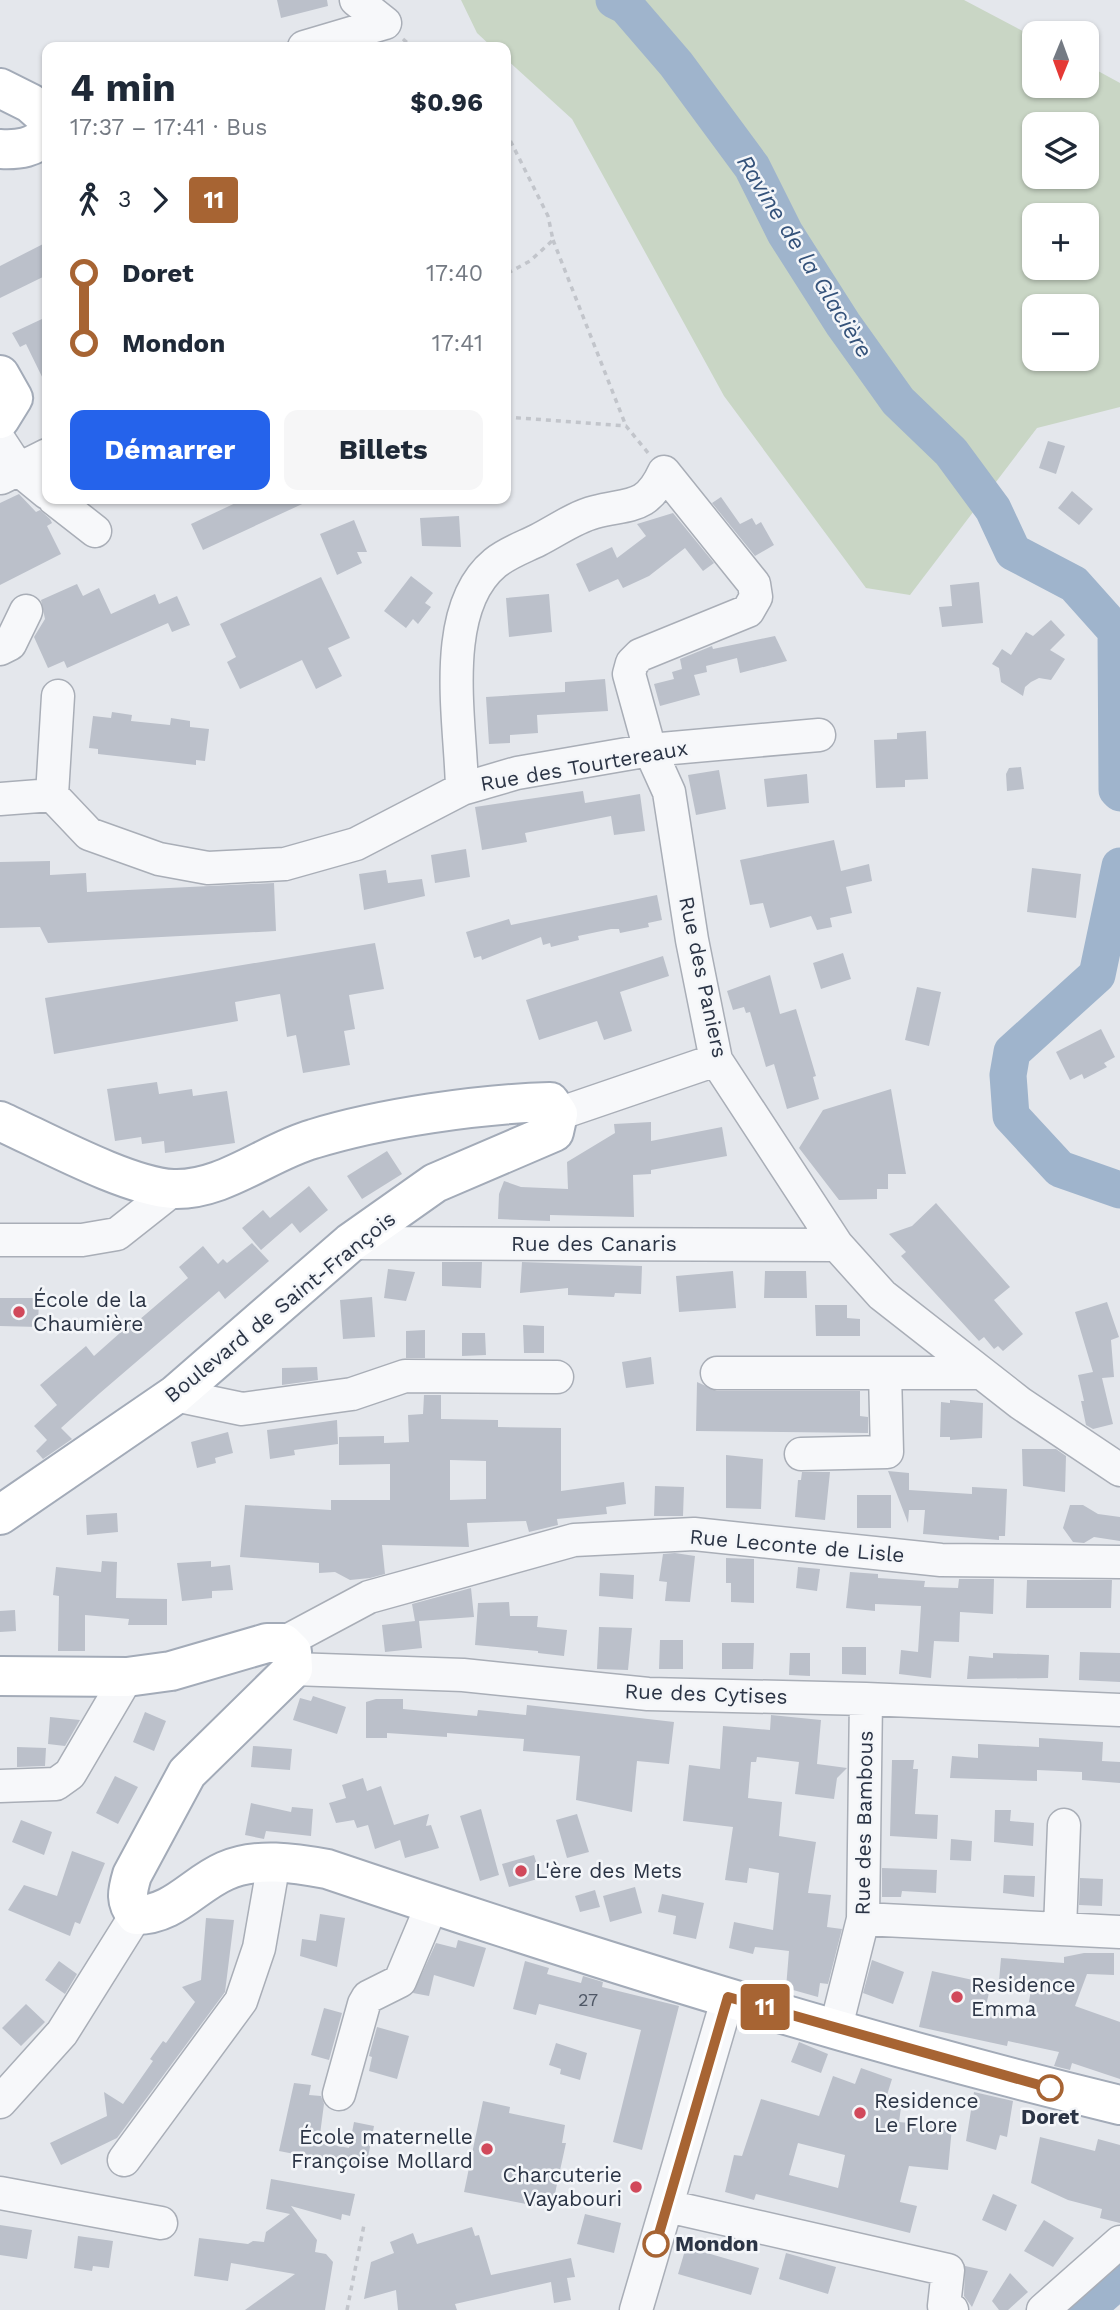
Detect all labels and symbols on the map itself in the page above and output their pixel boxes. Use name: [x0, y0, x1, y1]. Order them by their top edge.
north arrow: [1022, 21, 1099, 98]
water label: Ravine de la Glacière: [731, 150, 878, 363]
street label: Rue des Tourtereaux: [478, 735, 690, 796]
street label: Rue des Paniers: [674, 894, 733, 1060]
street label: Boulevard de Saint-François: [159, 1206, 400, 1408]
street label: Rue des Canaris: [511, 1231, 677, 1256]
place label: École de la Chaumière: [33, 1287, 147, 1336]
marker: École de la Chaumière: [11, 1304, 27, 1320]
street label: Rue Leconte de Lisle: [688, 1524, 906, 1567]
street label: Rue des Cytises: [624, 1678, 788, 1709]
street label: Rue des Bambous: [849, 1730, 878, 1916]
place label: L'ère des Mets: [535, 1858, 682, 1883]
marker: L'ère des Mets: [513, 1863, 529, 1879]
place label: Residence Emma: [971, 1972, 1076, 2021]
line badge: 11: [734, 1984, 796, 2030]
house number: 27: [578, 1989, 598, 2010]
marker: Residence Emma: [949, 1989, 965, 2005]
marker: Doret: [1037, 2075, 1063, 2101]
place label: Residence Le Flore: [874, 2088, 979, 2137]
place label: Doret: [1021, 2104, 1079, 2129]
marker: Residence Le Flore: [852, 2105, 868, 2121]
place label: École maternelle Françoise Mollard: [291, 2124, 473, 2173]
marker: École maternelle Françoise Mollard: [479, 2141, 495, 2157]
place label: Charcuterie Vayabouri: [503, 2162, 622, 2211]
marker: Charcuterie Vayabouri: [628, 2179, 644, 2195]
marker: Mondon: [643, 2231, 669, 2257]
place label: Mondon: [675, 2231, 758, 2256]

